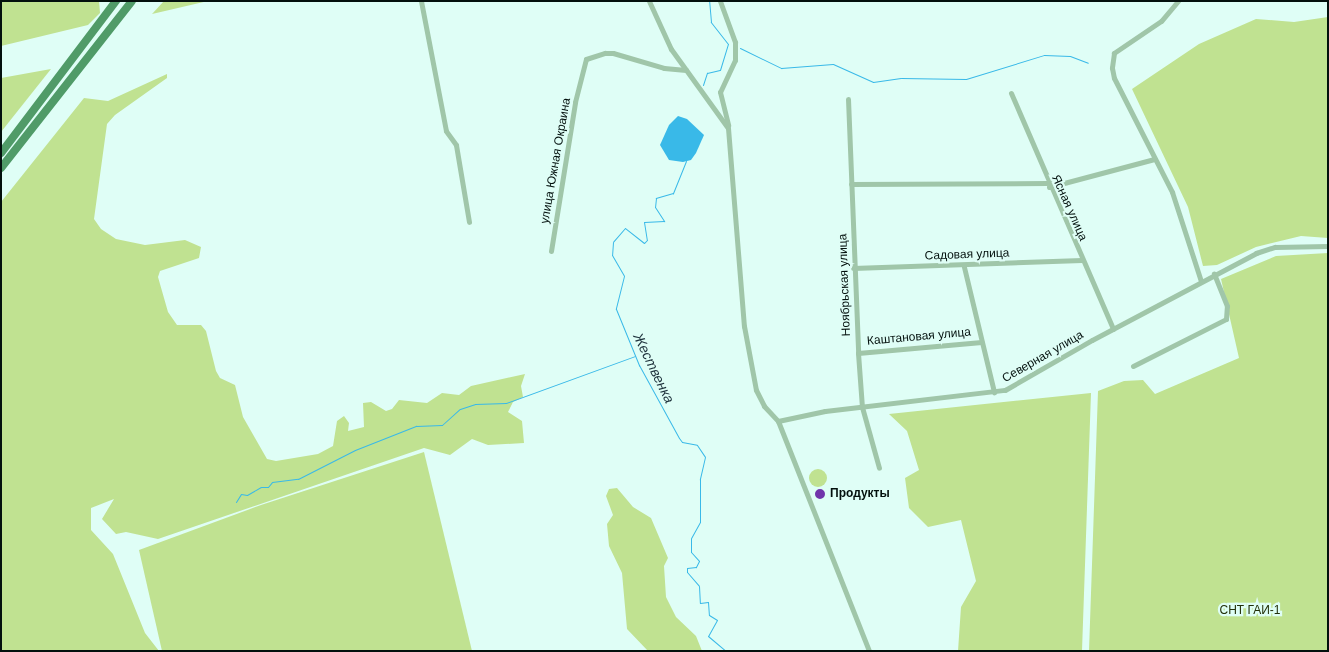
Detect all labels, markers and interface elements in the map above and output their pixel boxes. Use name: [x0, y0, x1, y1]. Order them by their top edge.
street label: улица Южная Окраина: [538, 97, 574, 225]
street label: Ясная улица: [1048, 173, 1090, 243]
street label: Ноябрьская улица: [836, 233, 854, 337]
street label: Садовая улица: [924, 246, 1010, 264]
street label: Каштановая улица: [866, 325, 972, 349]
street label: Северная улица: [1000, 328, 1086, 386]
water label: Жественка: [630, 330, 678, 406]
place label: Продукты: [830, 487, 890, 501]
marker: Продукты: [814, 488, 826, 500]
park label: СНТ ГАИ-1: [1220, 604, 1280, 618]

